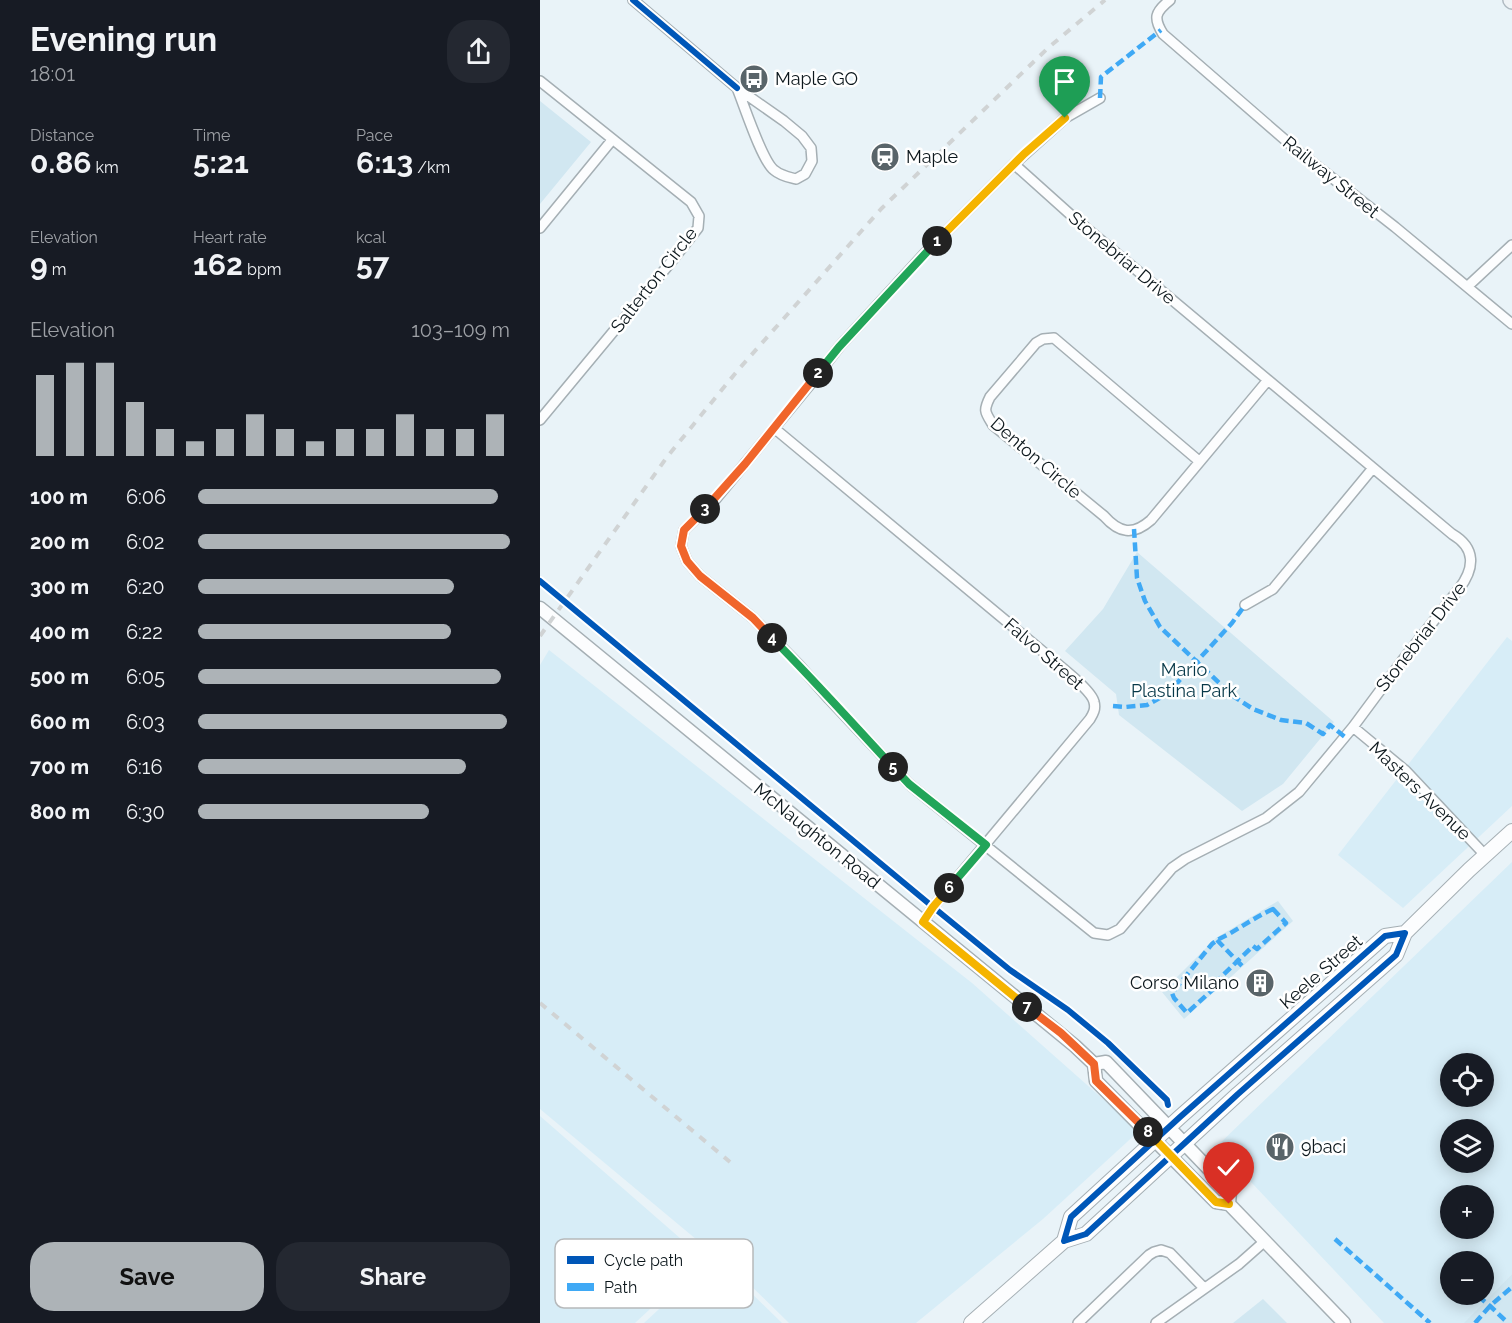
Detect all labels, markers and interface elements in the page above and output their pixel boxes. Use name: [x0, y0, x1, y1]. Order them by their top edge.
text: Evening run: [30, 20, 217, 59]
button: share: [447, 20, 510, 83]
pin: [1039, 56, 1090, 118]
text: 18:01: [30, 62, 75, 86]
bus stop icon: Maple GO: [738, 63, 770, 95]
icon: arrive: [1048, 65, 1081, 98]
place label: Maple GO: [775, 68, 858, 89]
text: Distance: [30, 126, 94, 145]
text: Time: [193, 126, 230, 145]
text: Pace: [356, 126, 393, 145]
street label: Railway Street: [1279, 131, 1384, 222]
station icon: Maple: [869, 141, 901, 173]
text: 0.86: [30, 145, 92, 180]
text: 5:21: [193, 145, 249, 180]
text: 6:13: [356, 145, 413, 180]
place label: Maple: [906, 146, 959, 167]
text: km: [92, 158, 119, 177]
text: /km: [413, 158, 450, 177]
street label: Stonebriar Drive: [1065, 207, 1180, 309]
street label: Salterton Circle: [606, 223, 701, 336]
pin: 1: [922, 226, 952, 256]
text: Elevation: [30, 228, 98, 247]
text: Heart rate: [193, 228, 267, 247]
text: kcal: [356, 228, 386, 247]
text: 1: [933, 231, 941, 250]
text: 9: [30, 247, 48, 282]
text: 162: [193, 247, 243, 282]
text: 57: [356, 247, 389, 282]
text: m: [48, 260, 66, 279]
text: bpm: [243, 260, 281, 279]
text: Elevation: [30, 318, 115, 342]
text: 103–109 m: [411, 318, 510, 342]
pin: 2: [803, 358, 833, 388]
text: 2: [813, 363, 823, 382]
street label: Denton Circle: [987, 413, 1086, 503]
text: 100 m: [30, 485, 88, 509]
text: 6:06: [126, 485, 166, 509]
pin: 3: [690, 494, 720, 524]
text: 3: [701, 499, 709, 518]
text: 200 m: [30, 530, 89, 554]
text: 6:02: [126, 530, 164, 554]
text: 300 m: [30, 575, 89, 599]
text: 6:20: [126, 575, 164, 599]
street label: Stonebriar Drive: [1371, 577, 1470, 696]
street label: Falvo Street: [1000, 613, 1088, 694]
text: 400 m: [30, 620, 89, 644]
text: 6:22: [126, 620, 163, 644]
pin: 4: [757, 623, 787, 653]
text: 4: [767, 628, 777, 647]
park label: Mario Plastina Park: [1131, 659, 1238, 701]
text: 500 m: [30, 665, 89, 689]
text: 6:05: [126, 665, 165, 689]
text: 600 m: [30, 710, 90, 734]
text: 6:03: [126, 710, 165, 734]
street label: Masters Avenue: [1365, 737, 1476, 845]
pin: 5: [878, 752, 908, 782]
text: 700 m: [30, 755, 89, 779]
text: 6:16: [126, 755, 162, 779]
text: 5: [889, 757, 897, 776]
street label: McNaughton Road: [750, 778, 885, 893]
text: 800 m: [30, 800, 90, 824]
text: 6:30: [126, 800, 165, 824]
pin: 6: [934, 873, 964, 903]
text: 6: [944, 878, 954, 897]
street label: Keele Street: [1275, 930, 1366, 1013]
building icon: Corso Milano: [1244, 967, 1276, 999]
place label: Corso Milano: [1130, 972, 1239, 993]
pin: 7: [1012, 992, 1042, 1022]
text: 7: [1023, 997, 1031, 1016]
map controls: [1440, 1053, 1494, 1305]
button: locate: [1440, 1053, 1494, 1107]
pin: 8: [1133, 1117, 1163, 1147]
button: layers: [1440, 1119, 1494, 1173]
text: 8: [1143, 1122, 1153, 1141]
restaurant icon: 9baci: [1264, 1131, 1296, 1163]
place label: 9baci: [1301, 1136, 1346, 1157]
pin: [1203, 1142, 1254, 1204]
icon: check: [1212, 1151, 1245, 1184]
button: +: [1440, 1185, 1494, 1239]
legend: [555, 1239, 753, 1308]
button: Save: [30, 1242, 264, 1311]
button: Share: [276, 1242, 510, 1311]
text: Cycle path: [604, 1251, 683, 1270]
button: −: [1440, 1251, 1494, 1305]
text: Path: [604, 1278, 637, 1297]

